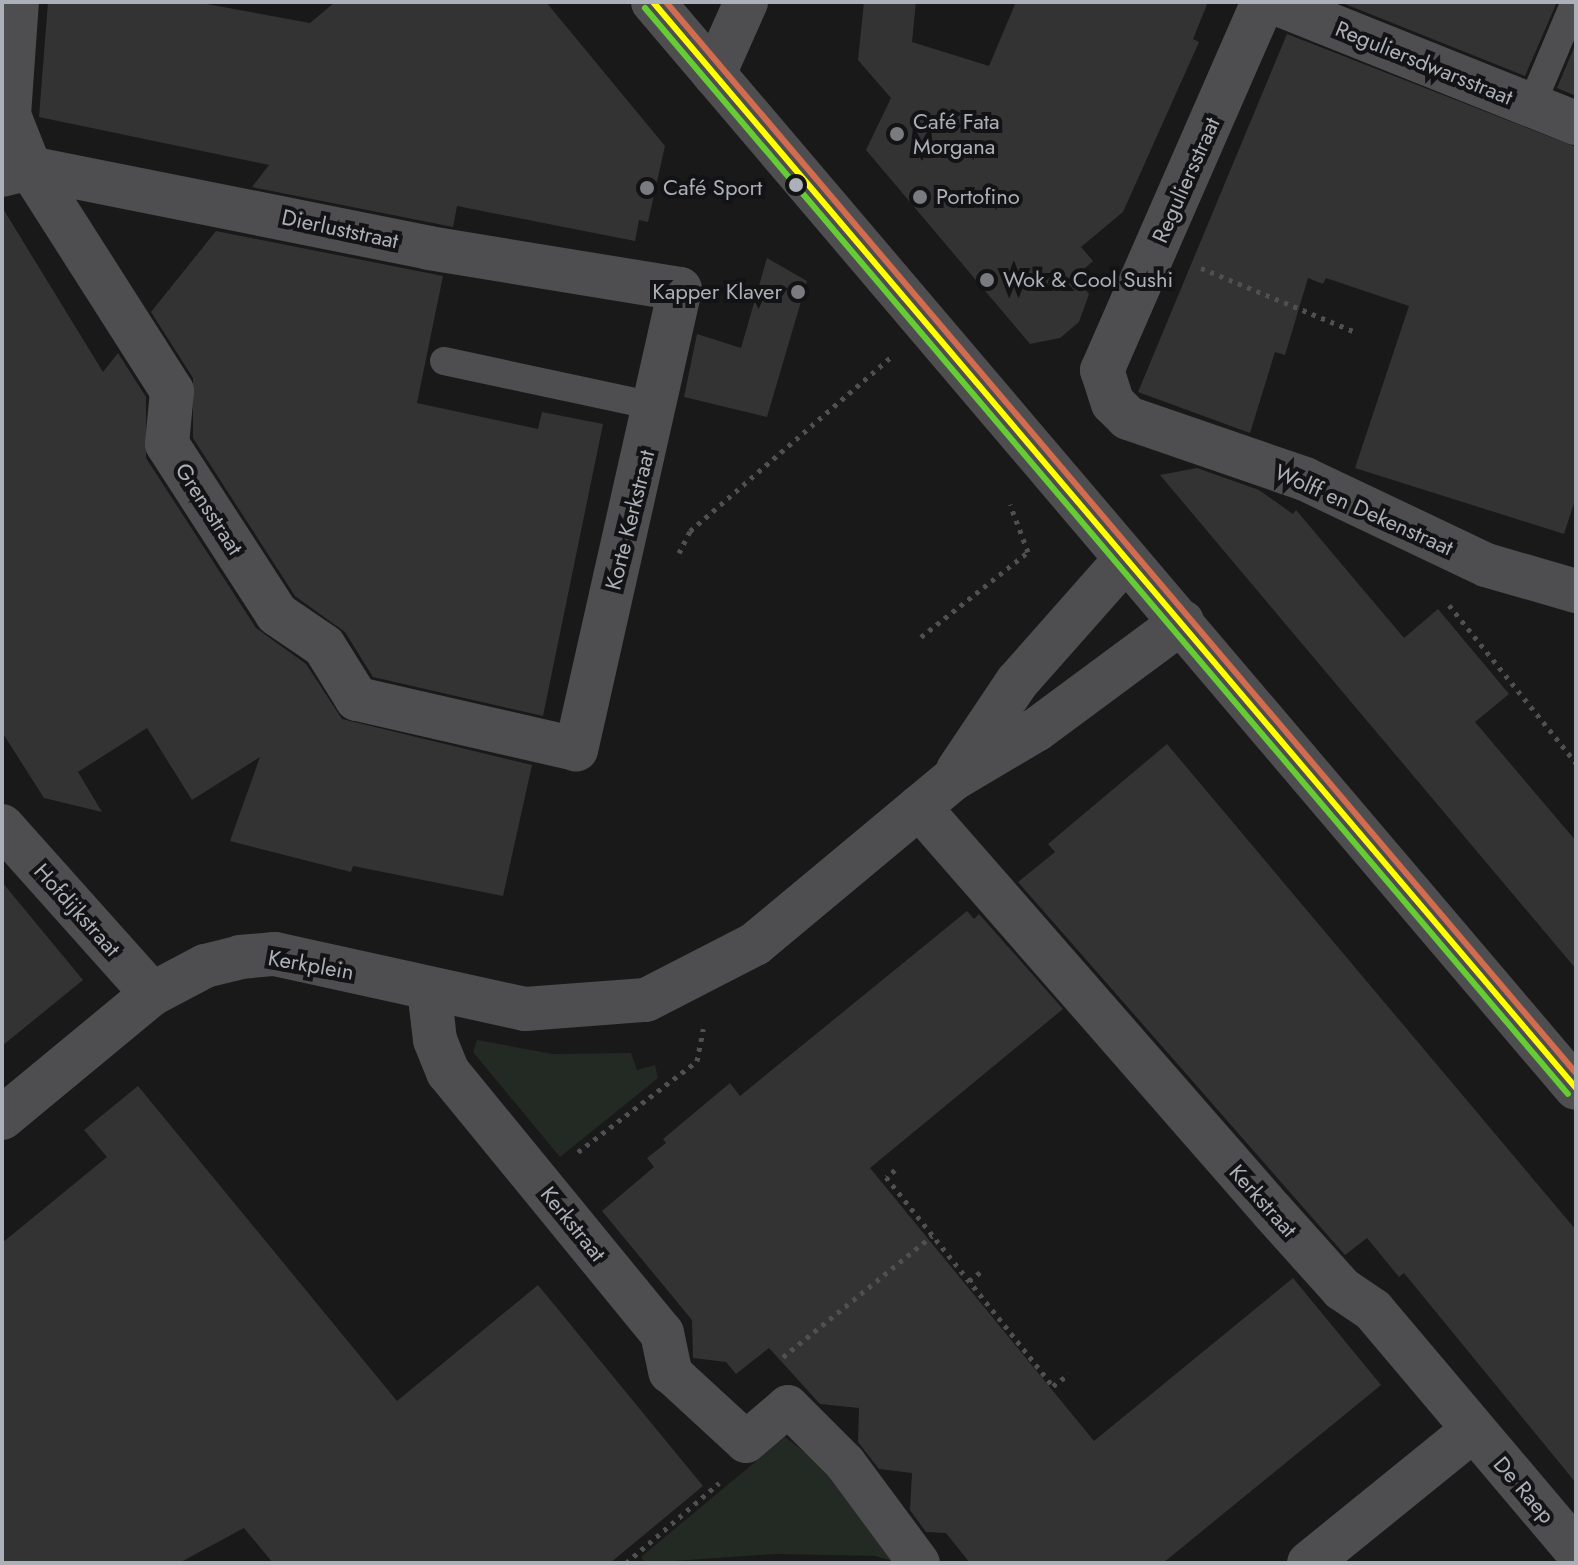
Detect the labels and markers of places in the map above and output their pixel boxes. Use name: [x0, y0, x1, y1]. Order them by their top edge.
place label: Café Fata Morgana: [913, 108, 1000, 160]
marker: Café Fata Morgana: [888, 125, 906, 143]
place label: Café Sport: [663, 175, 762, 201]
unlabelled marker: [788, 177, 804, 193]
marker: Café Sport: [638, 179, 656, 197]
place label: Portofino: [936, 184, 1020, 210]
marker: Portofino: [911, 188, 929, 206]
place label: Wok & Cool Sushi: [1003, 267, 1173, 293]
marker: Wok & Cool Sushi: [978, 271, 996, 289]
place label: Kapper Klaver: [652, 279, 782, 305]
marker: Kapper Klaver: [789, 283, 807, 301]

